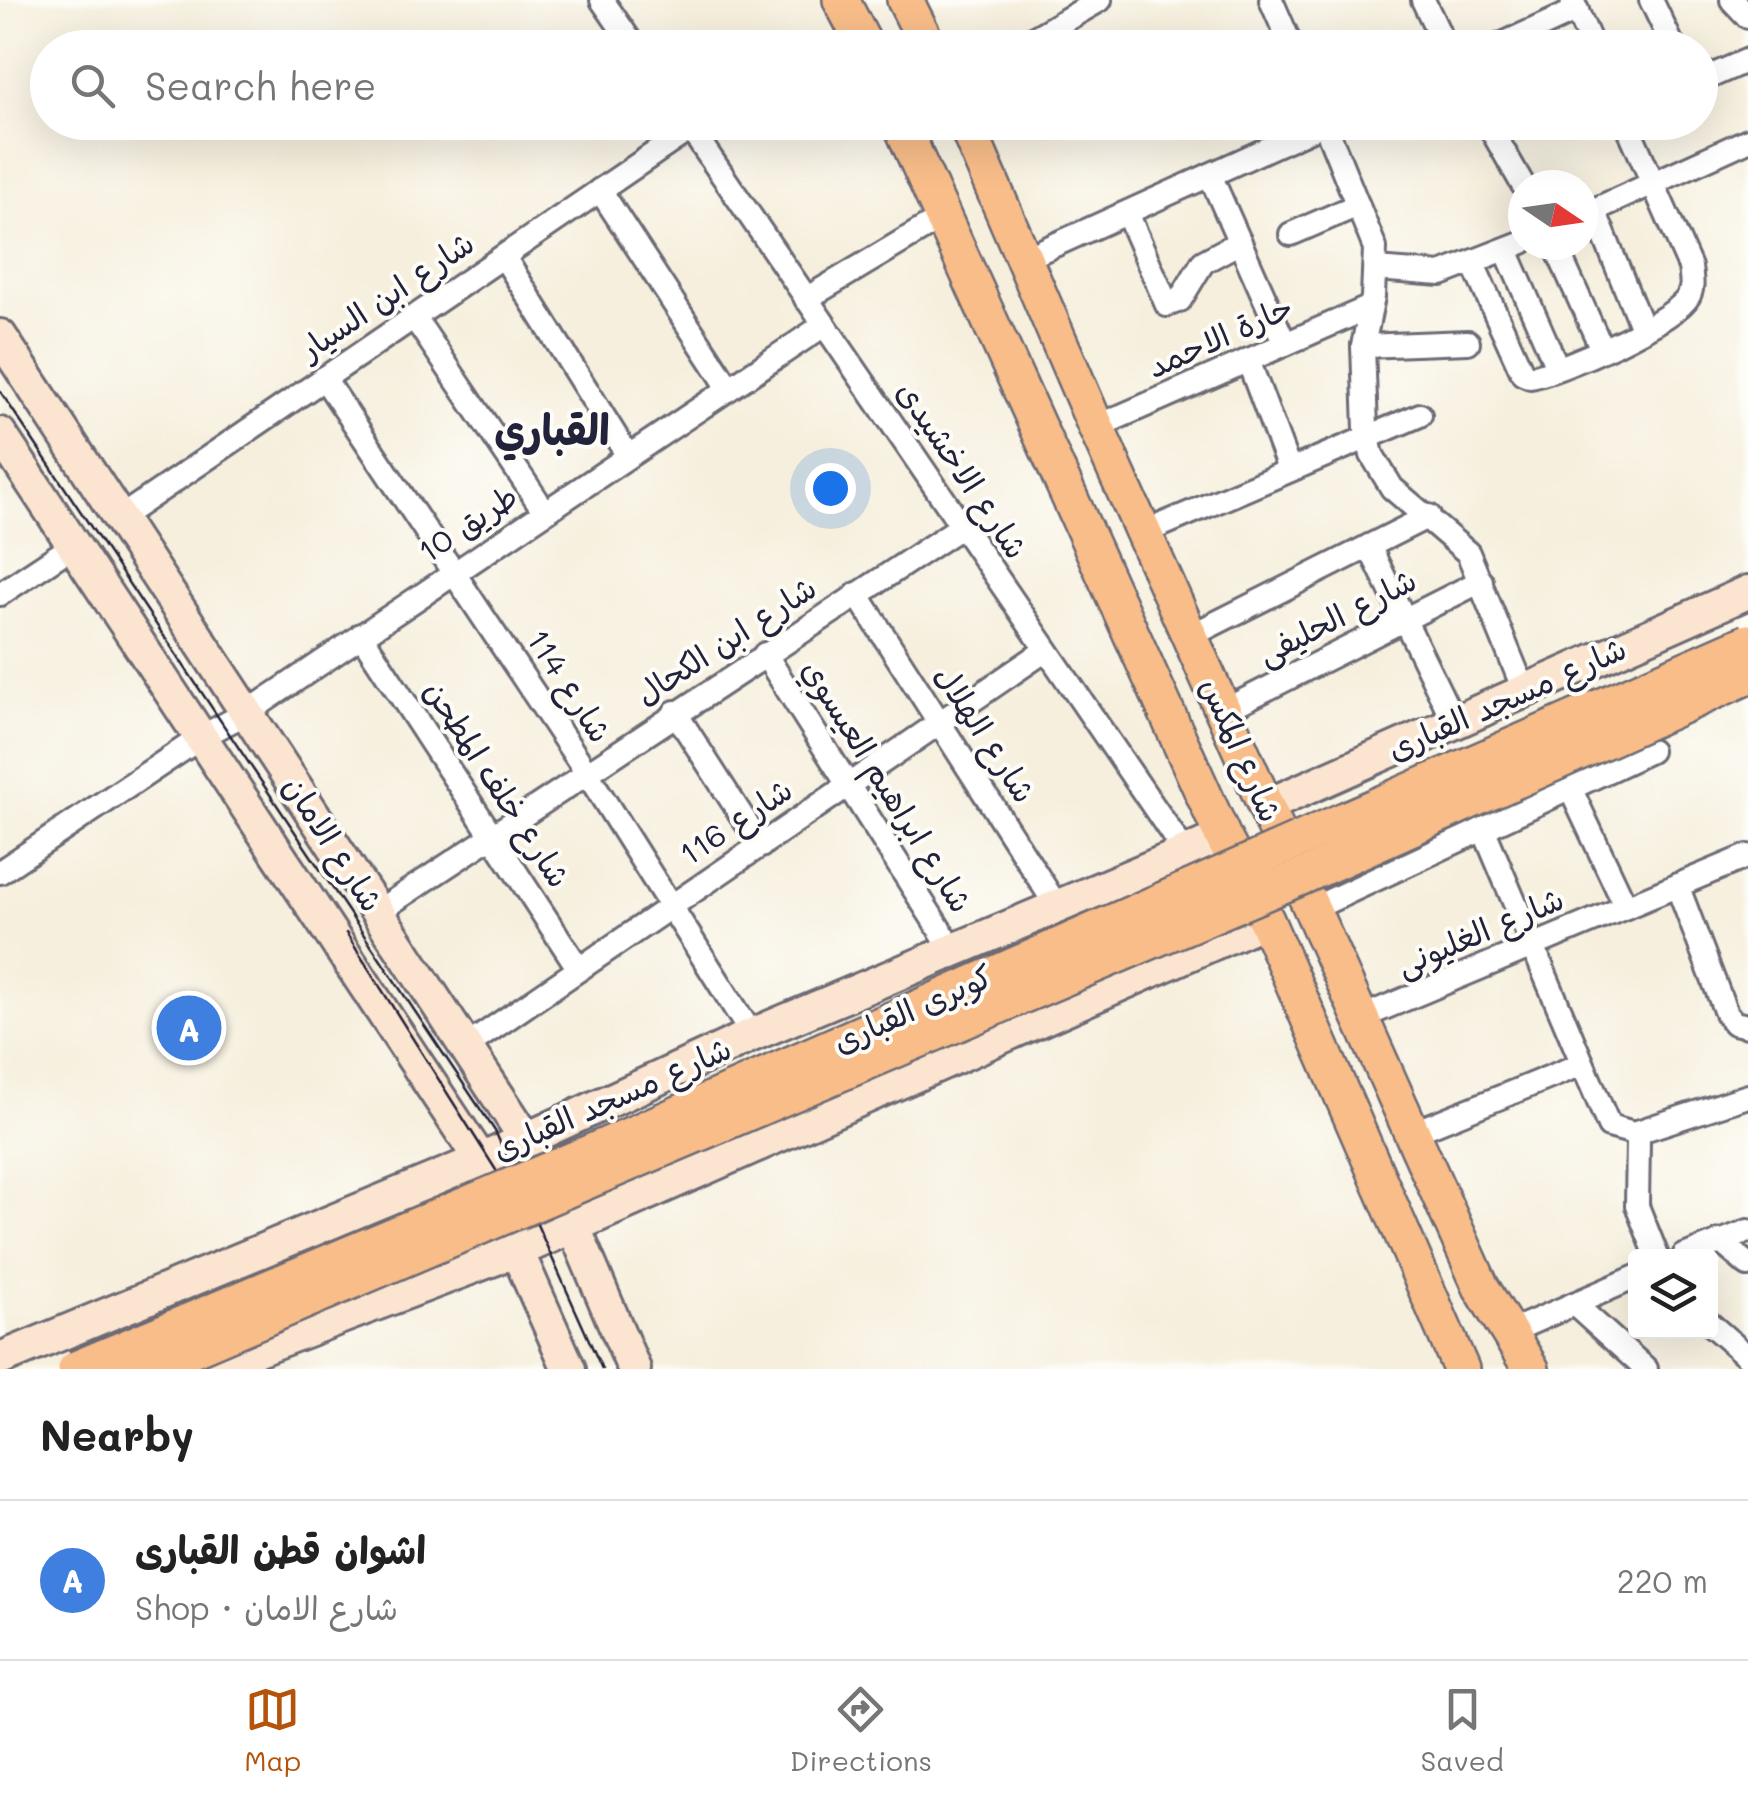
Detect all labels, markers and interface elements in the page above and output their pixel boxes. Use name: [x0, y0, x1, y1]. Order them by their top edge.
search box: [30, 30, 1718, 140]
icon: search: [65, 58, 120, 113]
text: Search here: [145, 60, 376, 110]
north arrow: [1508, 170, 1598, 260]
street label: شارع ابن السيار: [288, 220, 484, 373]
street label: حارة الاحمد: [1140, 284, 1299, 386]
street label: شارع الاخشيدى: [885, 372, 1039, 568]
district label: القباري: [494, 401, 610, 461]
your location: [805, 463, 856, 514]
street label: طريق 10: [409, 474, 525, 571]
street label: شارع الحليفى: [1249, 557, 1425, 677]
street label: شارع ابن الكحال: [626, 565, 826, 717]
street label: شارع 114: [515, 620, 623, 752]
street label: شارع مسجد القبارى: [1380, 626, 1634, 772]
street label: شارع ابراهيم العيسوي: [790, 650, 984, 922]
street label: شارع الهلال: [923, 656, 1047, 812]
street label: شارع المكس: [1189, 670, 1293, 830]
street label: شارع خلف المطحن: [413, 671, 581, 897]
street label: شارع الامان: [272, 767, 394, 921]
street label: شارع 116: [670, 767, 802, 877]
street label: شارع الغليونى: [1389, 876, 1571, 988]
street label: كوبرى القبارى: [826, 953, 999, 1063]
pin: A: [156, 990, 222, 1066]
street label: شارع مسجد القبارى: [485, 1026, 739, 1172]
map controls: [1628, 1249, 1718, 1339]
button: layers: [1628, 1249, 1718, 1339]
text: Nearby: [40, 1407, 194, 1462]
text: اشوان قطن القبارى: [135, 1524, 426, 1574]
text: A: [61, 1559, 84, 1601]
text: 220 m: [1617, 1559, 1708, 1601]
text: Shop · شارع الامان: [135, 1586, 398, 1628]
tab: Map: [244, 1682, 301, 1778]
tab: Directions: [790, 1682, 932, 1778]
tab: Saved: [1421, 1682, 1504, 1778]

